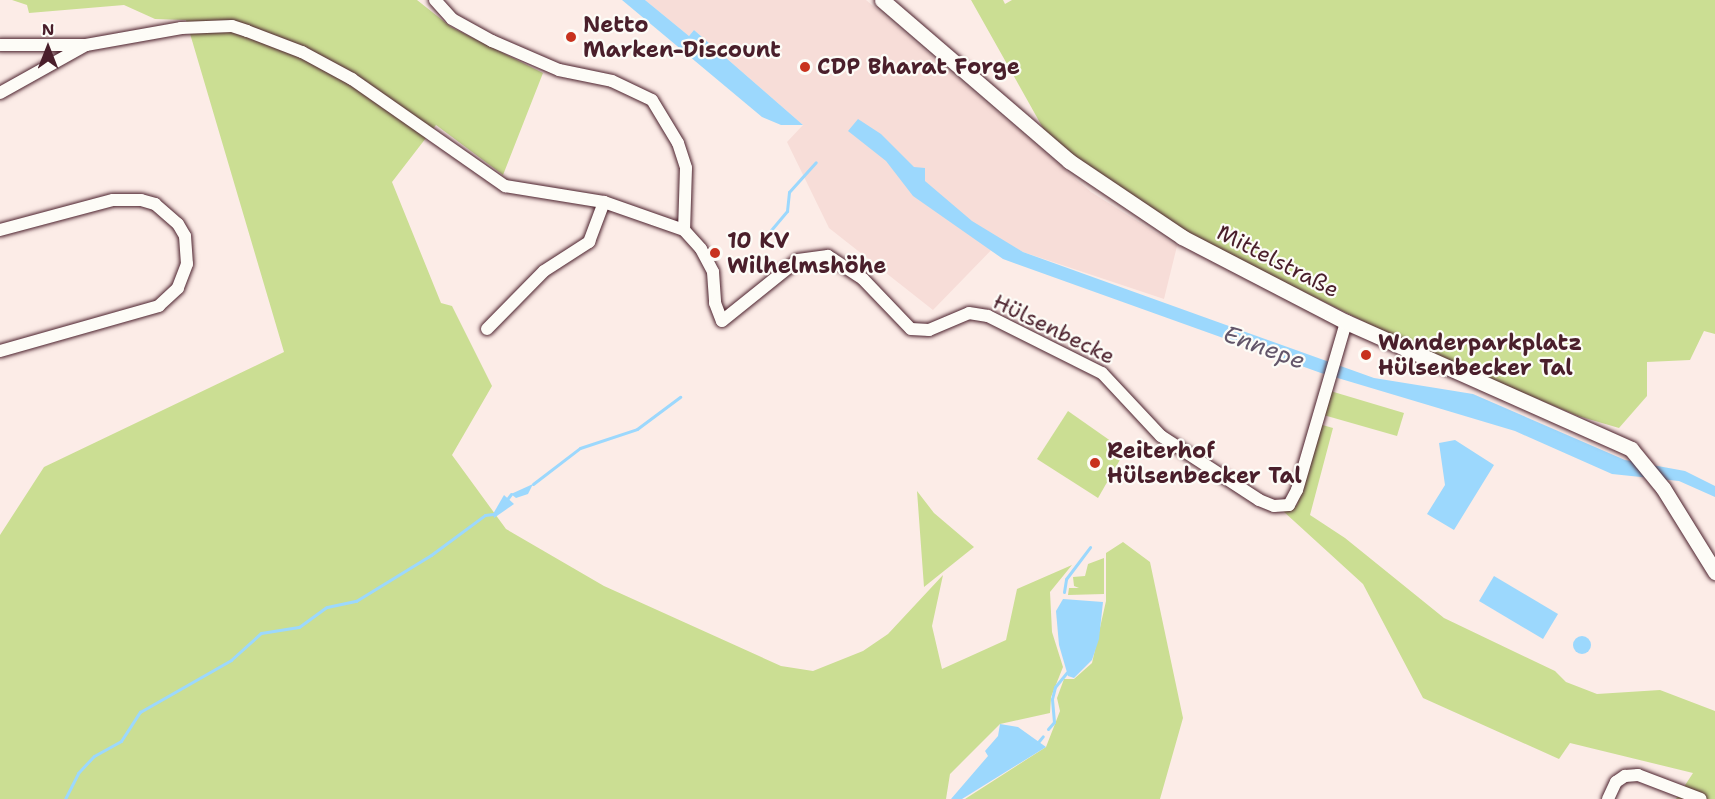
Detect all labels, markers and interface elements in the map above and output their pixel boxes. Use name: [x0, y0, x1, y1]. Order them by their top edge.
place label: Netto Marken-Discount: [583, 11, 781, 62]
north arrow: [18, 18, 78, 78]
text: N: [42, 19, 54, 40]
marker: Netto Marken-Discount: [564, 30, 578, 44]
place label: CDP Bharat Forge: [817, 54, 1020, 80]
marker: CDP Bharat Forge: [798, 60, 812, 74]
street label: Mittelstraße: [1213, 219, 1343, 303]
place label: 10 KV Wilhelmshöhe: [727, 227, 887, 278]
marker: 10 KV Wilhelmshöhe: [708, 246, 722, 260]
street label: Hülsenbecke: [989, 288, 1119, 370]
water label: Ennepe: [1219, 320, 1309, 376]
place label: Wanderparkplatz Hülsenbecker Tal: [1378, 329, 1582, 380]
marker: Wanderparkplatz Hülsenbecker Tal: [1359, 348, 1373, 362]
place label: Reiterhof Hülsenbecker Tal: [1107, 437, 1302, 488]
marker: Reiterhof Hülsenbecker Tal: [1088, 456, 1102, 470]

